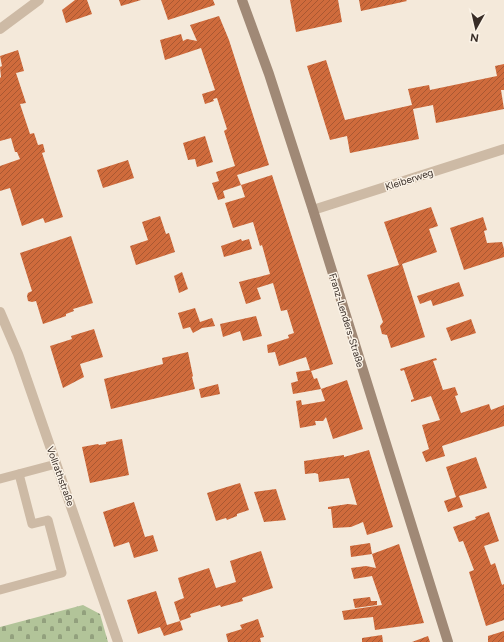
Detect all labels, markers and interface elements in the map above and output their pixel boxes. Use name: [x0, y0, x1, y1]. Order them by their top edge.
north arrow: [456, 8, 496, 48]
text: N: [470, 30, 480, 44]
street label: Kleiberweg: [383, 166, 435, 193]
street label: Franz-Lenders-Straße: [326, 272, 367, 369]
street label: Vollrathstraße: [44, 445, 78, 508]

